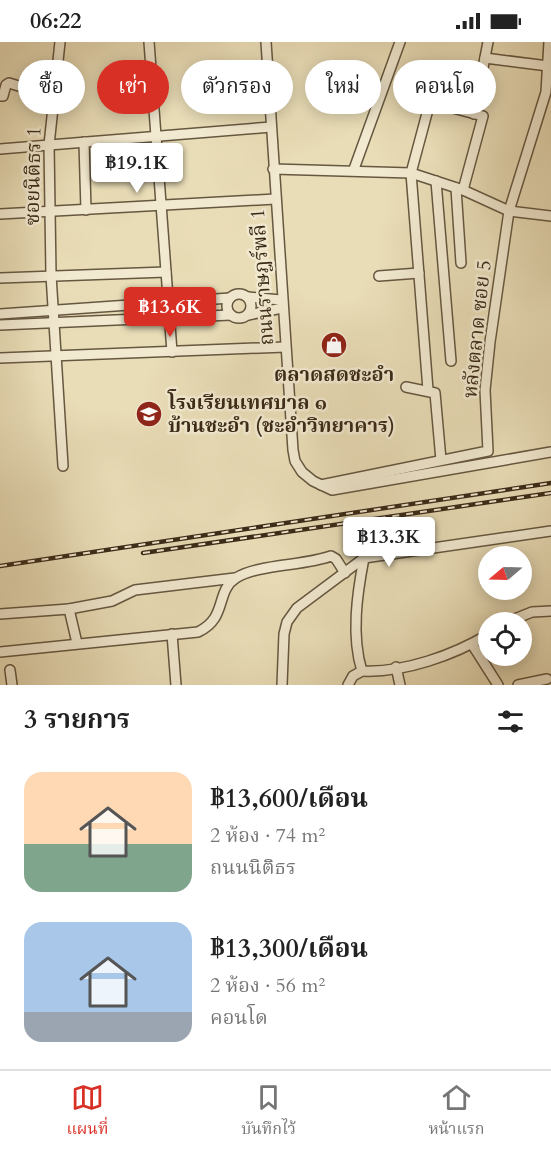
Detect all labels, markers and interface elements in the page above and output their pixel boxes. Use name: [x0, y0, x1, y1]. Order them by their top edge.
text: 06:22: [30, 6, 81, 36]
chip: ซื้อ: [18, 60, 85, 114]
chip: เช่า: [97, 60, 169, 114]
chip: ตัวกรอง: [181, 60, 293, 114]
chip: ใหม่: [305, 60, 381, 114]
chip: คอนโด: [393, 60, 496, 114]
street label: ซอยนิติธร 1: [19, 126, 47, 226]
pin: ฿19.1K: [88, 143, 186, 194]
text: ฿19.1K: [105, 149, 169, 176]
street label: ถนนราษฎร์พลี 1: [244, 208, 280, 346]
street label: หลังตลาด ซอย 5: [456, 259, 498, 399]
pin: ฿13.6K: [121, 287, 219, 338]
text: ฿13.6K: [138, 293, 202, 320]
shop icon: ตลาดสดชะอำ: [319, 330, 349, 360]
place label: ตลาดสดชะอำ: [274, 361, 394, 388]
place label: โรงเรียนเทศบาล ๑ บ้านชะอำ (ชะอำวิทยาคาร): [167, 389, 395, 439]
school or university icon: โรงเรียนเทศบาล ๑ บ้านชะอำ (ชะอำวิทยาคาร): [134, 399, 164, 429]
pin: ฿13.3K: [340, 517, 438, 568]
text: ฿13.3K: [357, 523, 421, 550]
north arrow: [478, 546, 532, 600]
map controls: [478, 546, 532, 666]
button: locate: [478, 612, 532, 666]
text: 3 รายการ: [24, 702, 130, 737]
icon: filters: [494, 705, 527, 738]
text: ฿13,600/เดือน: [210, 781, 368, 816]
icon: home: [72, 796, 144, 868]
text: 2 ห้อง · 74 m²: [210, 822, 325, 849]
text: ถนนนิติธร: [210, 854, 296, 881]
text: ฿13,300/เดือน: [210, 931, 368, 966]
icon: home: [72, 946, 144, 1018]
text: 2 ห้อง · 56 m²: [210, 972, 325, 999]
text: คอนโด: [210, 1004, 268, 1031]
tab: แผนที่: [66, 1081, 108, 1143]
tab: บันทึกไว้: [241, 1081, 296, 1143]
tab: หน้าแรก: [429, 1081, 485, 1143]

